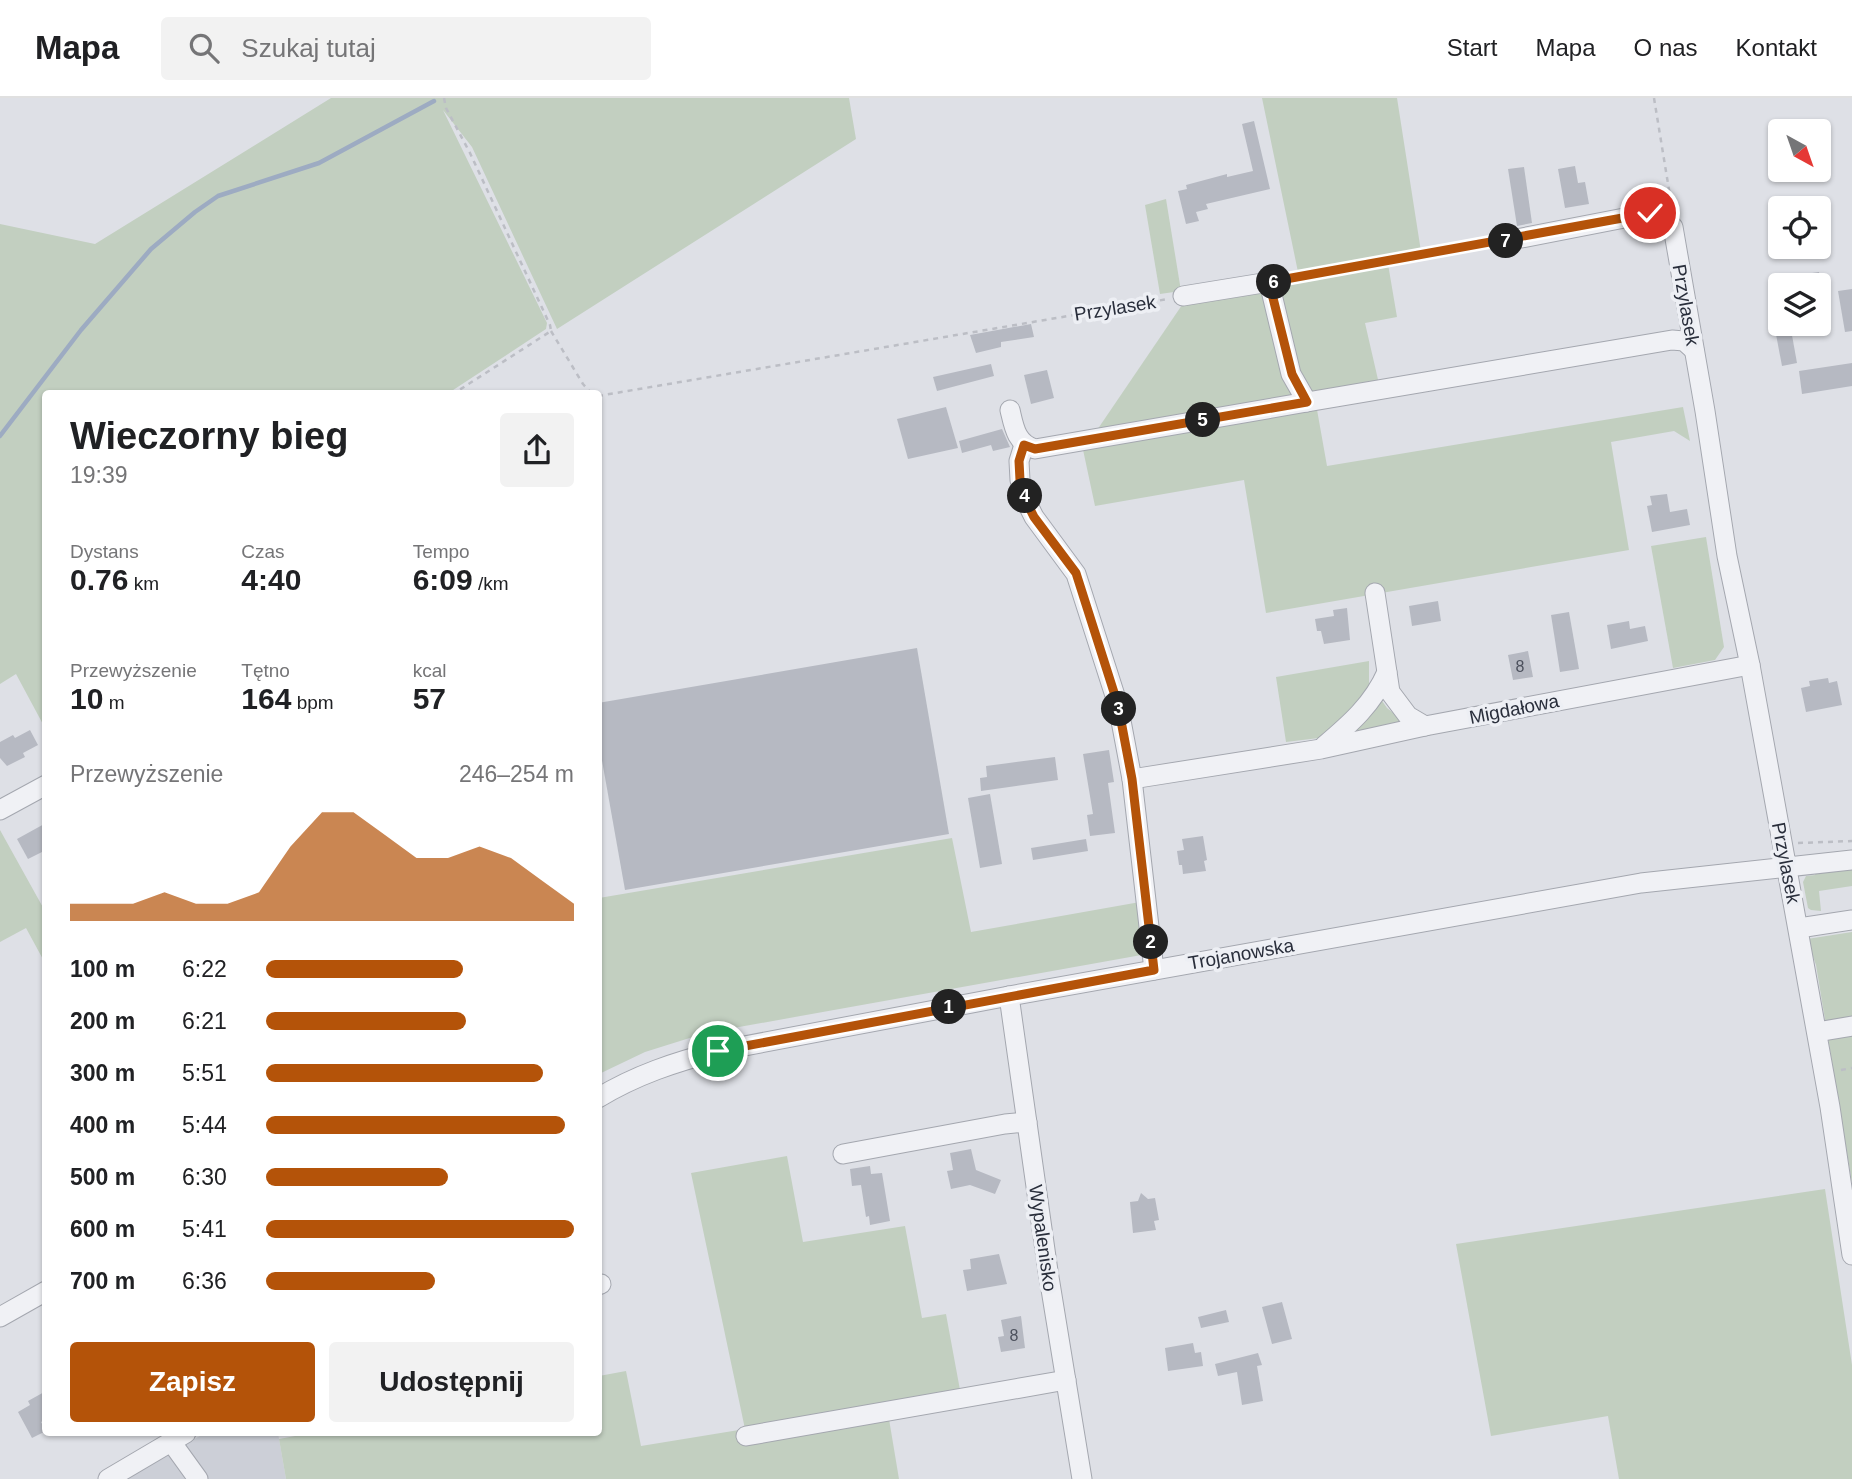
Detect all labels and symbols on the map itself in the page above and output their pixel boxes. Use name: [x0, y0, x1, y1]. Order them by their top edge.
north arrow: [1768, 119, 1830, 182]
pin: [1620, 183, 1680, 243]
pin: 7: [1488, 223, 1524, 258]
street label: Przylasek: [1669, 263, 1704, 348]
pin: 6: [1256, 264, 1292, 300]
street label: Przylasek: [1073, 291, 1158, 325]
pin: 5: [1186, 402, 1220, 438]
pin: 4: [1007, 478, 1042, 514]
house number: 8: [1516, 658, 1525, 675]
street label: Migdałowa: [1467, 690, 1561, 728]
pin: 3: [1102, 692, 1136, 726]
street label: Przylasek: [1768, 821, 1804, 906]
pin: 2: [1134, 924, 1168, 960]
street label: Trojanowska: [1186, 934, 1296, 974]
pin: 1: [932, 990, 967, 1024]
pin: [688, 1021, 748, 1081]
street label: Wypalenisko: [1025, 1183, 1061, 1293]
house number: 8: [1010, 1327, 1019, 1344]

